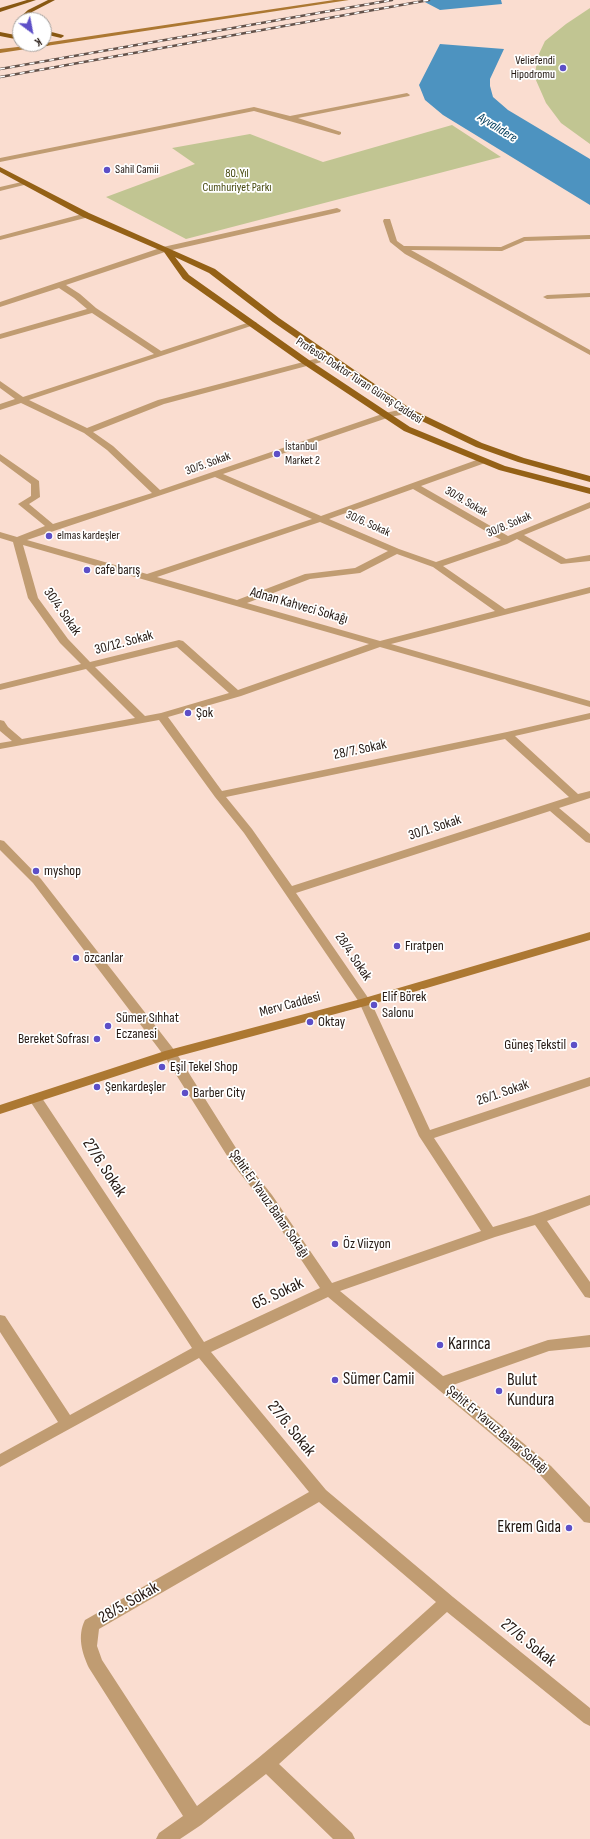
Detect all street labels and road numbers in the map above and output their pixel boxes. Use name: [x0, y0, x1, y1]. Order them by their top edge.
street label: Profesör Doktor Turan Güneş Caddesi: [293, 335, 425, 427]
street label: 30/5. Sokak: [184, 449, 232, 479]
street label: 30/9. Sokak: [442, 484, 490, 520]
street label: 30/6. Sokak: [344, 508, 392, 540]
street label: 30/8. Sokak: [484, 509, 534, 541]
street label: Adnan Kahveci Sokağı: [248, 584, 350, 628]
street label: 30/4. Sokak: [40, 585, 84, 639]
street label: 30/12. Sokak: [93, 627, 155, 659]
street label: 28/7. Sokak: [332, 736, 388, 764]
street label: 30/1. Sokak: [407, 812, 463, 844]
street label: 28/4. Sokak: [331, 930, 375, 984]
street label: Merv Caddesi: [258, 989, 322, 1021]
street label: 26/1. Sokak: [475, 1076, 531, 1110]
street label: 27/6. Sokak: [78, 1135, 130, 1201]
street label: Şehit Er Yavuz Bahar Sokağı: [225, 1147, 313, 1261]
street label: 65. Sokak: [249, 1273, 307, 1315]
street label: Şehit Er Yavuz Bahar Sokağı: [443, 1382, 551, 1478]
street label: 27/6. Sokak: [262, 1397, 320, 1461]
street label: 28/5. Sokak: [95, 1578, 163, 1628]
street label: 27/6. Sokak: [496, 1614, 560, 1672]

